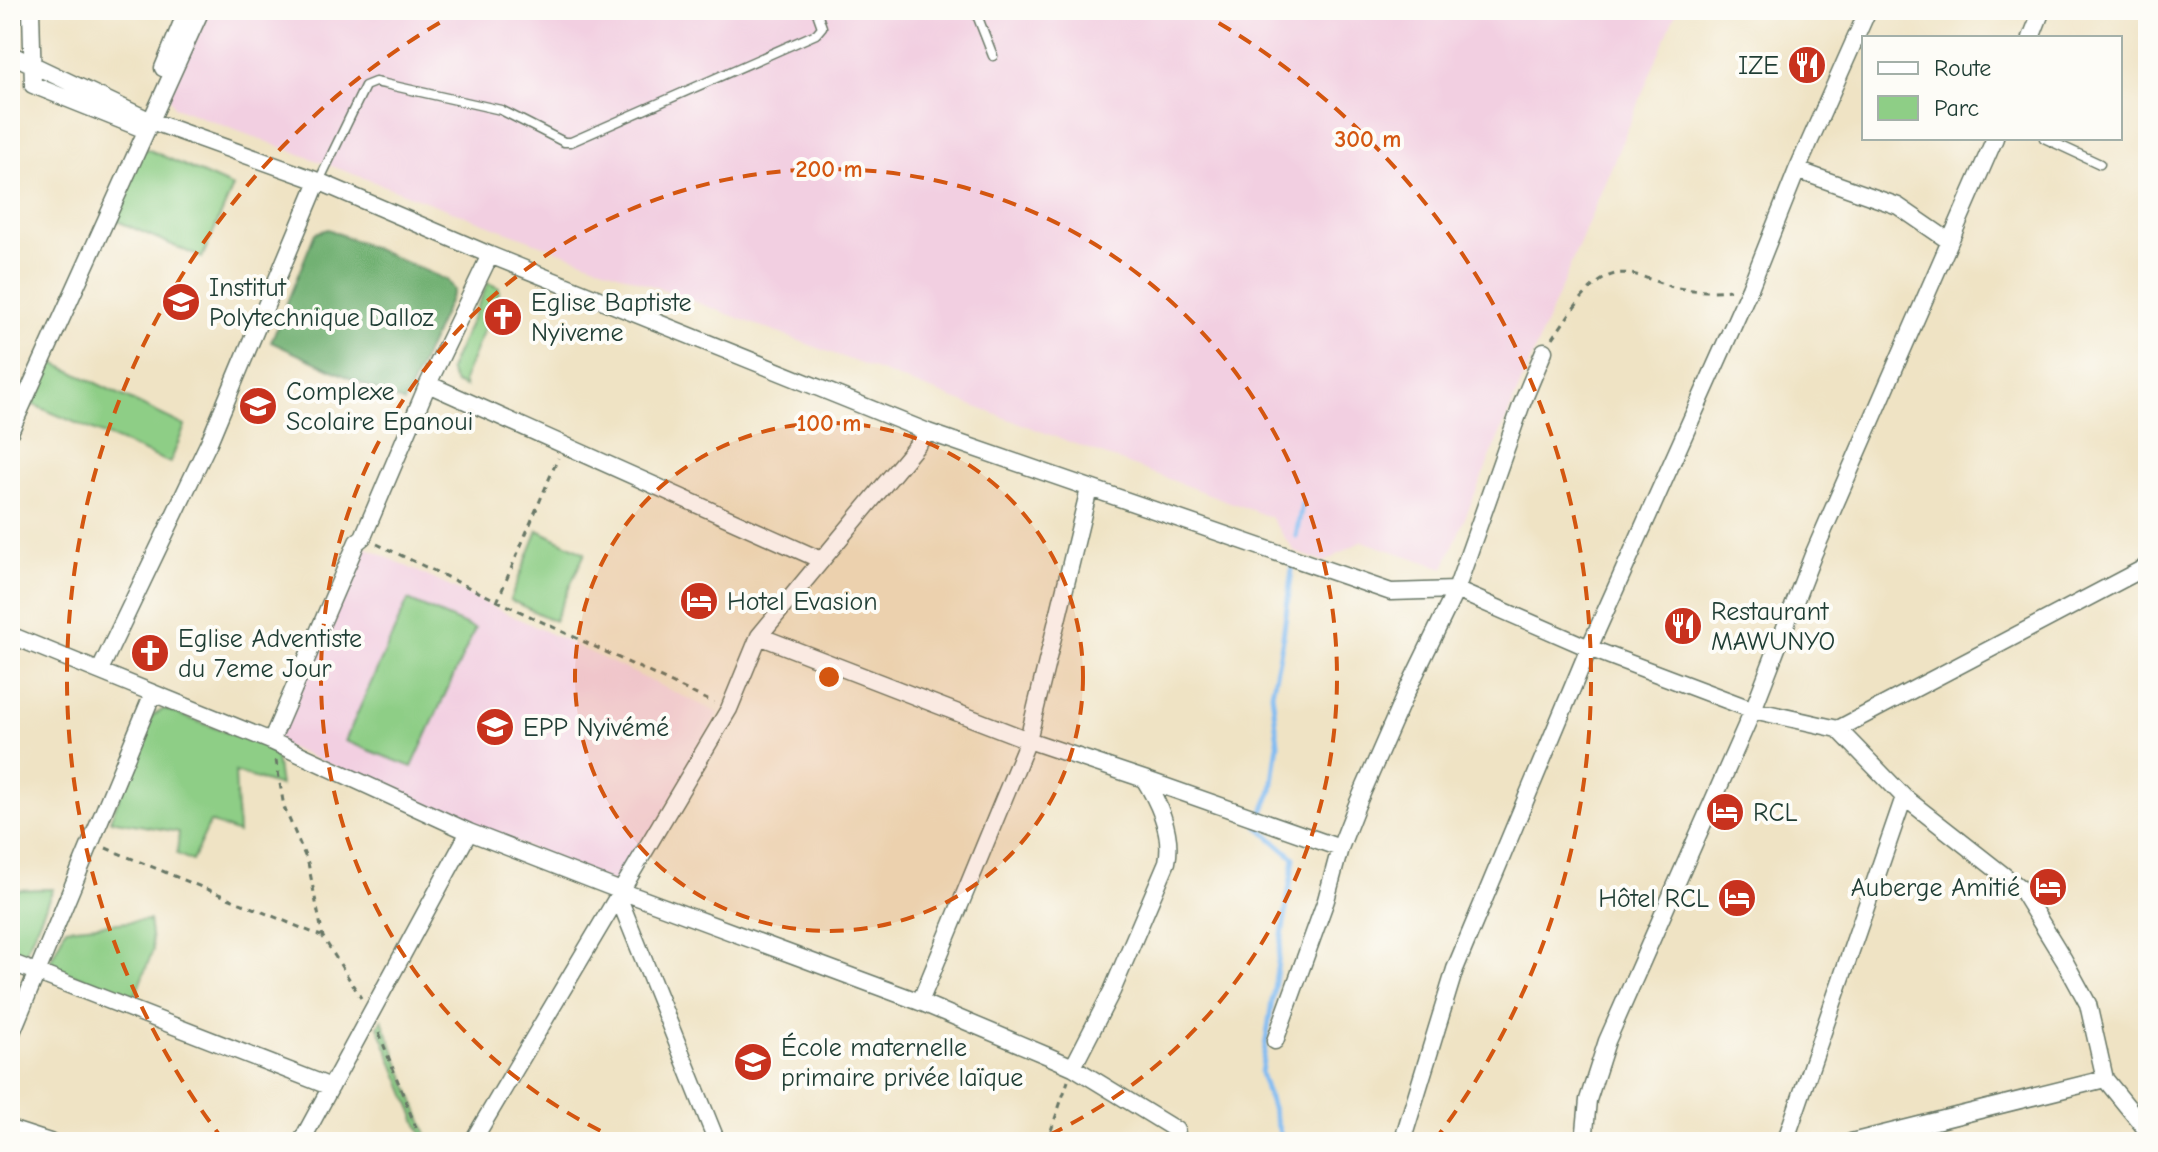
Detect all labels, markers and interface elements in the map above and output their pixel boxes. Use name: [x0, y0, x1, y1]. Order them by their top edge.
legend: [1862, 36, 2122, 140]
restaurant icon: IZE: [1786, 44, 1828, 86]
place label: IZE: [1738, 51, 1779, 81]
text: Route: [1934, 54, 1991, 82]
text: Parc: [1934, 94, 1979, 122]
text: 300 m: [1335, 125, 1401, 153]
text: 200 m: [795, 155, 863, 183]
place label: Institut Polytechnique Dalloz: [209, 273, 434, 333]
school or university icon: Institut Polytechnique Dalloz: [160, 281, 202, 323]
place label: Eglise Baptiste Nyiveme: [531, 288, 691, 348]
church icon: Eglise Baptiste Nyiveme: [482, 296, 524, 338]
place label: Complexe Scolaire Epanoui: [286, 377, 473, 437]
school or university icon: Complexe Scolaire Epanoui: [237, 385, 279, 427]
text: 100 m: [797, 409, 861, 437]
hotel icon: Hotel Evasion: [678, 580, 720, 622]
place label: Hotel Evasion: [727, 587, 878, 617]
place label: Restaurant MAWUNYO: [1711, 597, 1835, 657]
restaurant icon: Restaurant MAWUNYO: [1662, 605, 1704, 647]
place label: Eglise Adventiste du 7eme Jour: [178, 624, 362, 684]
church icon: Eglise Adventiste du 7eme Jour: [129, 632, 171, 674]
centre of rings: [815, 663, 843, 691]
school or university icon: EPP Nyivémé: [474, 706, 516, 748]
place label: EPP Nyivémé: [523, 713, 669, 743]
hotel icon: RCL: [1704, 791, 1746, 833]
place label: RCL: [1753, 798, 1797, 828]
hotel icon: Auberge Amitié: [2027, 866, 2069, 908]
place label: Auberge Amitié: [1851, 873, 2020, 903]
hotel icon: Hôtel RCL: [1716, 877, 1758, 919]
place label: Hôtel RCL: [1598, 884, 1709, 914]
place label: École maternelle primaire privée laïque: [781, 1032, 1023, 1093]
school or university icon: École maternelle primaire privée laïque: [732, 1041, 774, 1083]

